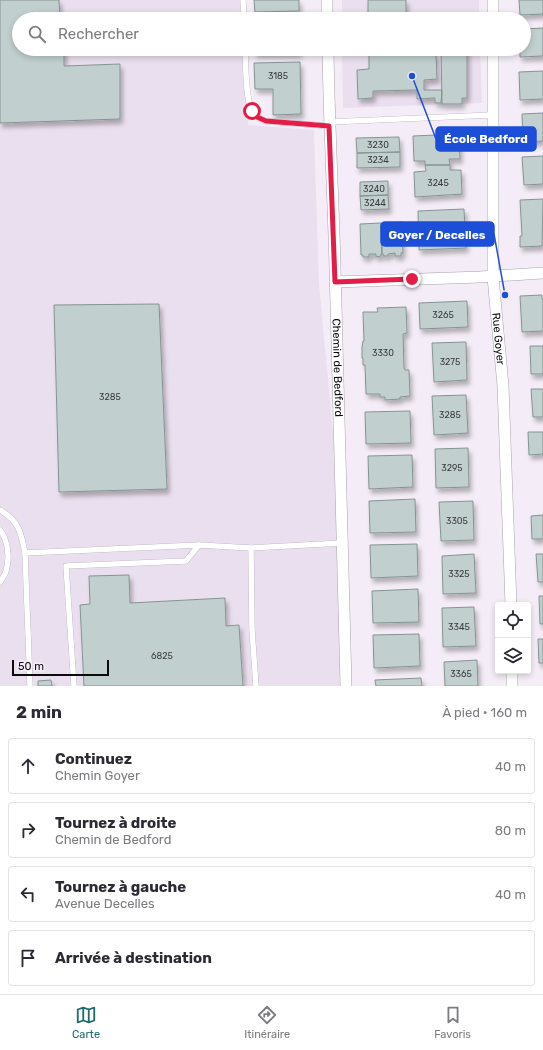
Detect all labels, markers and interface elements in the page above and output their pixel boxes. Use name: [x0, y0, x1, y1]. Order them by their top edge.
search box: [12, 12, 531, 56]
icon: search: [26, 23, 48, 45]
text: Rechercher: [58, 25, 139, 43]
house number: 3185: [268, 71, 288, 81]
route start: [243, 102, 261, 120]
callout: École Bedford: [436, 127, 536, 151]
text: École Bedford: [444, 132, 528, 146]
house number: 3230: [367, 140, 389, 150]
house number: 3234: [367, 155, 389, 165]
house number: 3245: [427, 178, 449, 188]
house number: 3240: [363, 184, 385, 194]
house number: 3244: [364, 198, 386, 208]
callout: Goyer / Decelles: [381, 222, 494, 246]
text: Goyer / Decelles: [388, 228, 486, 242]
route end: [403, 270, 421, 288]
house number: 3265: [432, 310, 454, 320]
street label: Rue Goyer: [490, 312, 508, 366]
street label: Chemin de Bedford: [330, 318, 346, 417]
house number: 3330: [372, 348, 394, 358]
house number: 3275: [440, 357, 460, 367]
house number: 3285: [99, 392, 121, 402]
house number: 3285: [439, 410, 461, 420]
house number: 3295: [441, 463, 463, 473]
house number: 3305: [446, 516, 468, 526]
house number: 3325: [448, 569, 470, 579]
map controls: [495, 602, 531, 674]
button: locate: [495, 602, 531, 638]
house number: 3345: [448, 622, 470, 632]
button: layers: [495, 638, 531, 674]
house number: 6825: [151, 651, 173, 661]
scale bar: [12, 658, 109, 677]
text: 50 m: [18, 660, 44, 673]
house number: 3365: [450, 669, 472, 679]
text: 2 min: [16, 702, 62, 722]
text: À pied · 160 m: [442, 705, 527, 720]
text: Continuez: [55, 750, 132, 768]
icon: ahead: [17, 755, 39, 777]
text: 40 m: [495, 759, 526, 774]
text: Chemin Goyer: [55, 768, 140, 783]
text: Tournez à droite: [55, 814, 176, 832]
icon: right: [17, 819, 39, 841]
text: 80 m: [495, 823, 526, 838]
text: Chemin de Bedford: [55, 832, 171, 847]
text: Tournez à gauche: [55, 878, 186, 896]
icon: left: [17, 883, 39, 905]
text: 40 m: [495, 887, 526, 902]
text: Avenue Decelles: [55, 896, 155, 911]
icon: arrive: [17, 947, 39, 969]
text: Arrivée à destination: [55, 949, 212, 967]
tab: Carte: [72, 1004, 100, 1041]
tab: Itinéraire: [244, 1004, 290, 1041]
tab: Favoris: [434, 1004, 471, 1041]

